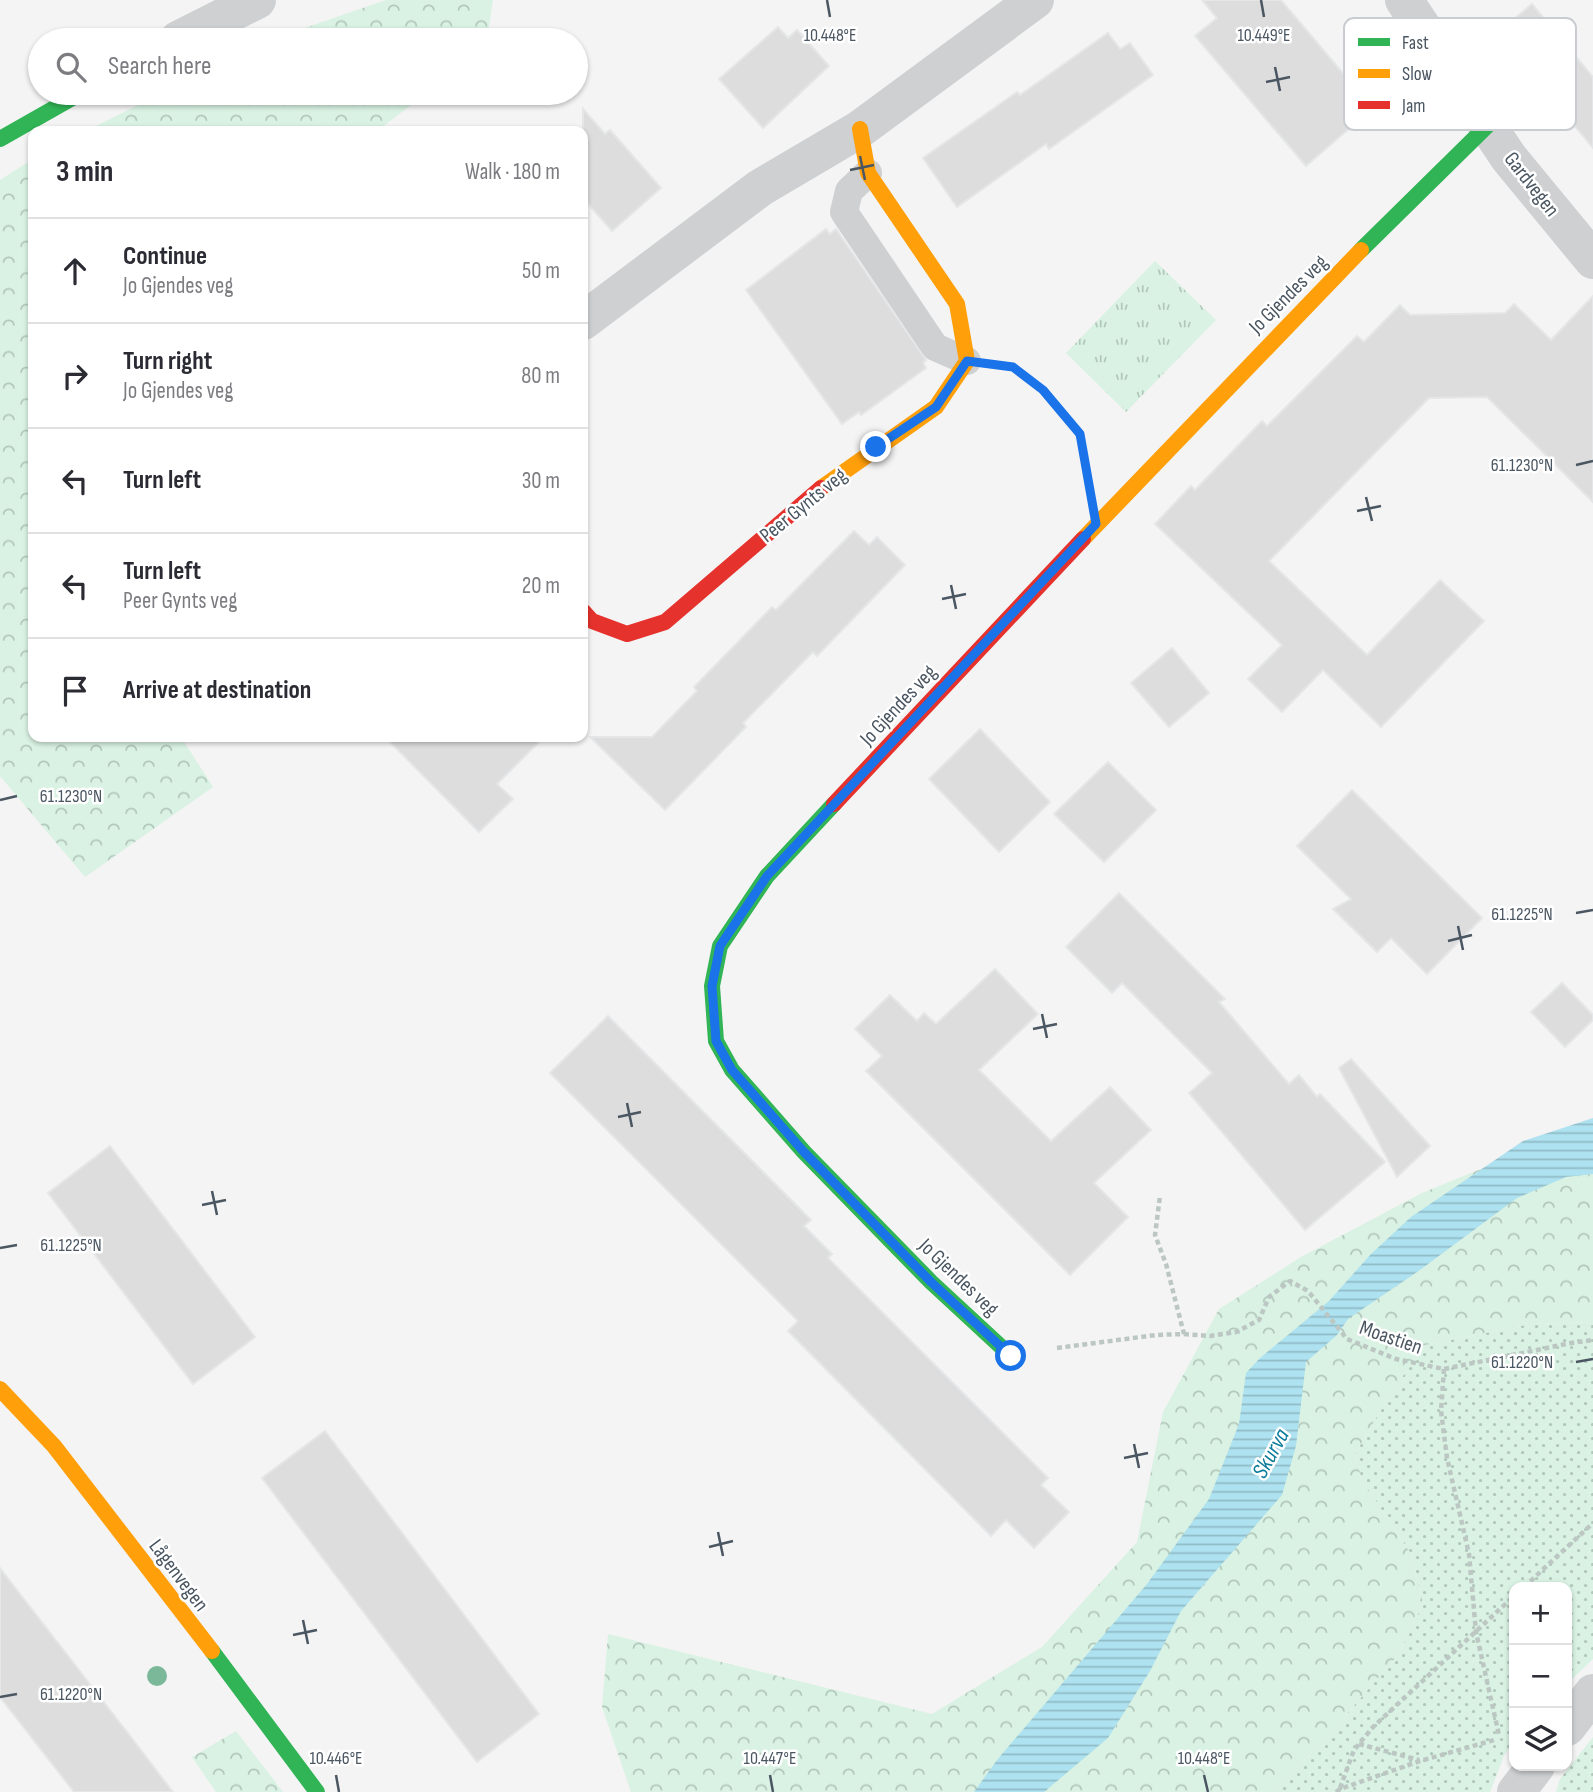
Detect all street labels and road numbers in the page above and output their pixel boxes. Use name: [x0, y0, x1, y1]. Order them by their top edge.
street label: Gardvegen: [1499, 147, 1565, 222]
street label: Jo Gjendes veg: [1243, 250, 1333, 340]
street label: Peer Gynts veg: [755, 463, 852, 548]
street label: Jo Gjendes veg: [854, 660, 942, 752]
street label: Jo Gjendes veg: [913, 1233, 1004, 1321]
street label: Moastien: [1356, 1315, 1425, 1360]
street label: Lågenvegen: [143, 1534, 214, 1616]

